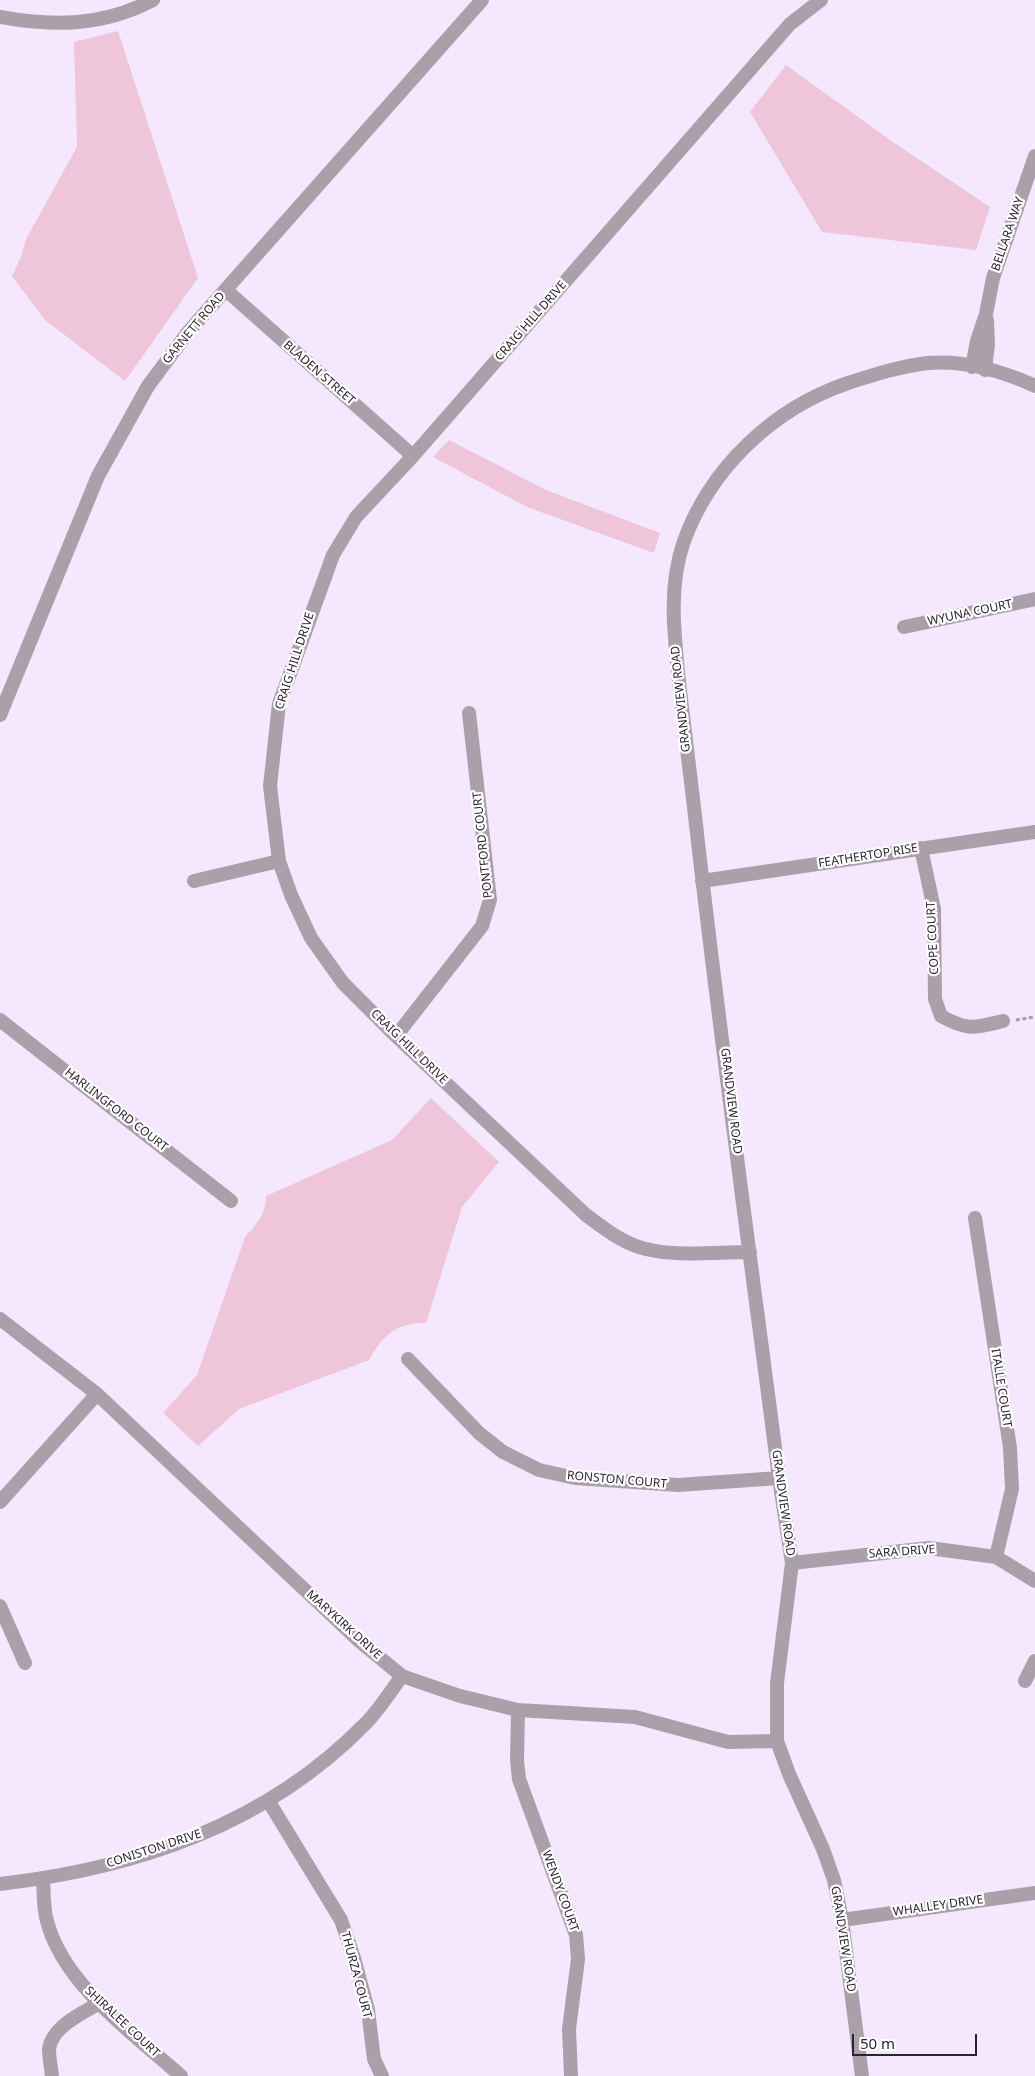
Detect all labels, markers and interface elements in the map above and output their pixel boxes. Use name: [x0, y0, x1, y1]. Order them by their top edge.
street label: BELLARA WAY: [989, 195, 1027, 273]
street label: CRAIG HILL DRIVE: [492, 278, 570, 364]
street label: GARNETT ROAD: [160, 289, 228, 367]
street label: BLADEN STREET: [280, 338, 358, 408]
street label: WYUNA COURT: [926, 597, 1014, 629]
street label: CRAIG HILL DRIVE: [272, 611, 318, 711]
street label: GRANDVIEW ROAD: [668, 645, 694, 753]
street label: PONTFORD COURT: [470, 791, 496, 899]
street label: FEATHERTOP RISE: [817, 841, 919, 871]
street label: COPE COURT: [924, 901, 942, 975]
street label: CRAIG HILL DRIVE: [368, 1007, 450, 1087]
street label: GRANDVIEW ROAD: [717, 1047, 745, 1155]
street label: HARLINGFORD COURT: [62, 1065, 170, 1155]
street label: ITALLE COURT: [988, 1348, 1014, 1428]
street label: GRANDVIEW ROAD: [768, 1449, 798, 1557]
street label: RONSTON COURT: [566, 1468, 668, 1492]
street label: SARA DRIVE: [868, 1542, 936, 1562]
street label: MARYKIRK DRIVE: [303, 1587, 385, 1663]
street label: CONISTON DRIVE: [105, 1827, 203, 1871]
street label: WENDY COURT: [539, 1849, 581, 1933]
street label: GRANDVIEW ROAD: [828, 1885, 858, 1993]
street label: WHALLEY DRIVE: [892, 1893, 984, 1919]
street label: THURZA COURT: [338, 1930, 374, 2020]
street label: SHIRALEE COURT: [82, 1984, 162, 2060]
scale bar: [855, 2024, 980, 2056]
text: 50 m: [860, 2033, 895, 2053]

